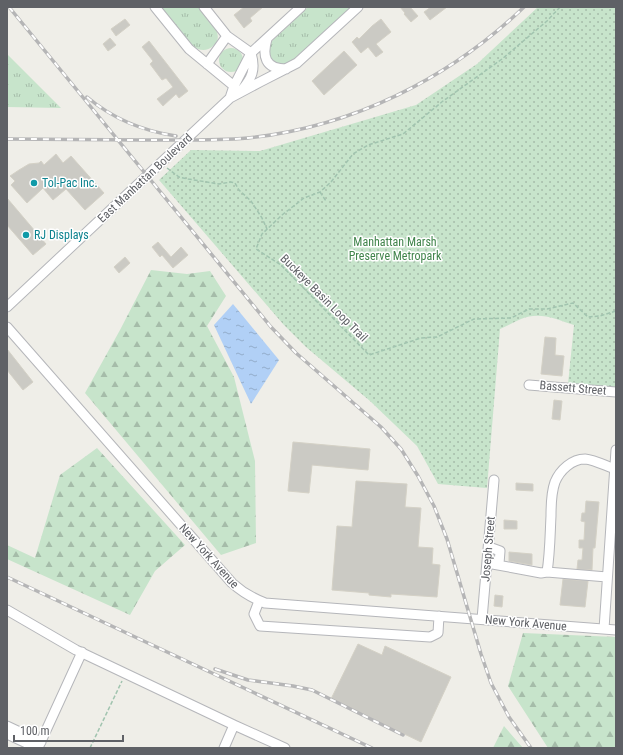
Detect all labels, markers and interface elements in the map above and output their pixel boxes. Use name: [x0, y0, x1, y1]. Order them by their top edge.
street label: East Manhattan Boulevard: [95, 131, 195, 225]
place label: Tol-Pac Inc.: [42, 176, 98, 190]
marker: Tol-Pac Inc.: [29, 178, 39, 188]
place label: RJ Displays: [34, 228, 89, 242]
marker: RJ Displays: [21, 230, 31, 240]
park label: Manhattan Marsh Preserve Metropark: [349, 235, 442, 263]
street label: Buckeye Basin Loop Trail: [277, 251, 371, 345]
street label: Bassett Street: [539, 378, 607, 398]
street label: Joseph Street: [478, 515, 498, 582]
street label: New York Avenue: [176, 521, 242, 591]
street label: New York Avenue: [485, 612, 568, 634]
scale bar: [14, 717, 123, 743]
text: 100 m: [20, 724, 50, 738]

